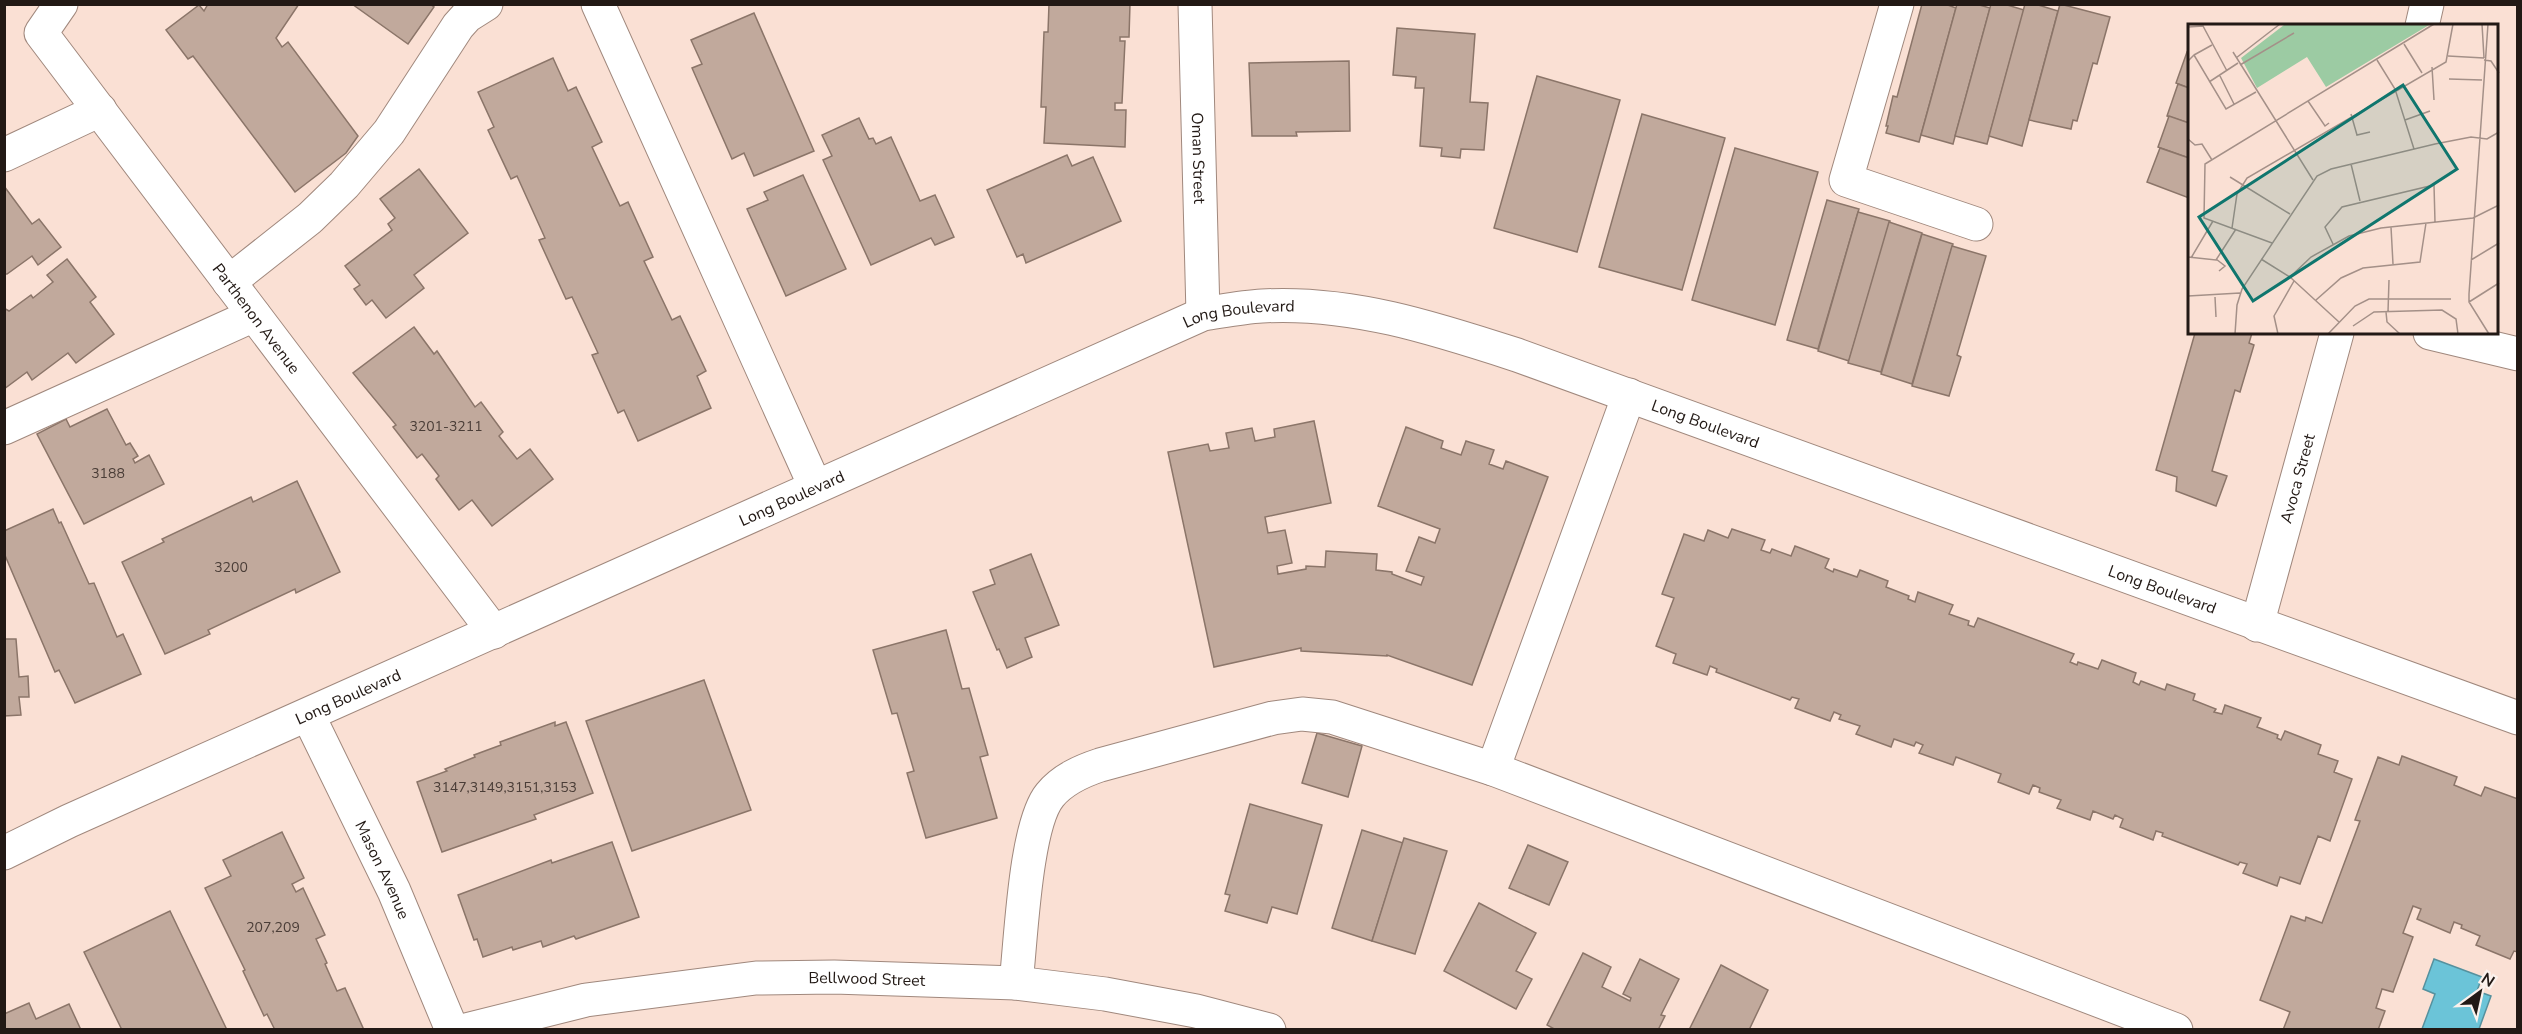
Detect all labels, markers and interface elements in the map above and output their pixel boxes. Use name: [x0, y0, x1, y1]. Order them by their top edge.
inset map: [2188, 24, 2498, 334]
street label: Oman Street: [1186, 112, 1210, 204]
street label: Parthenon Avenue: [207, 259, 305, 379]
street label: Long Boulevard: [1179, 295, 1295, 334]
street label: Long Boulevard: [1648, 395, 1762, 454]
house number: 3201-3211: [409, 417, 483, 436]
street label: Avoca Street: [2275, 431, 2321, 526]
house number: 3188: [91, 464, 125, 483]
street label: Long Boulevard: [736, 466, 848, 532]
house number: 3200: [214, 558, 248, 577]
street label: Long Boulevard: [2105, 560, 2219, 620]
street label: Long Boulevard: [292, 664, 405, 730]
house number: 3147,3149,3151,3153: [433, 778, 577, 797]
street label: Mason Avenue: [349, 817, 415, 923]
house number: 207,209: [246, 918, 300, 937]
north arrow: [2450, 962, 2510, 1022]
street label: Bellwood Street: [808, 967, 926, 992]
text: N: [2477, 968, 2499, 993]

